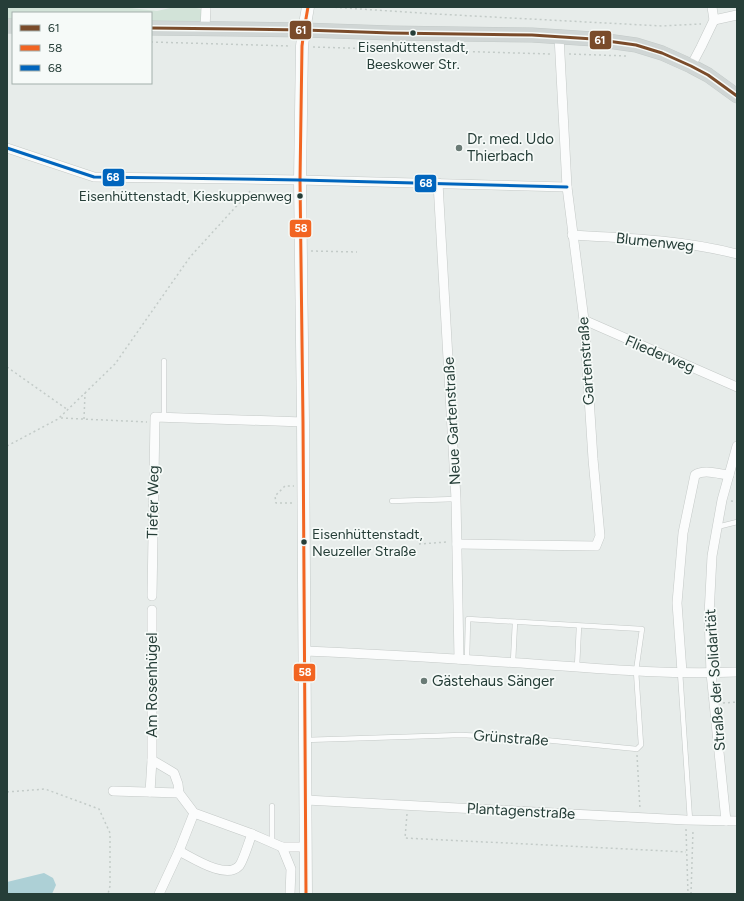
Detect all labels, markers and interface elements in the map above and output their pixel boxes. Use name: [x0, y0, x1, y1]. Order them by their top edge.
legend: [12, 12, 152, 84]
line badge: 61: [289, 20, 312, 40]
text: 61: [48, 21, 60, 35]
text: 61: [295, 24, 307, 37]
marker: Eisenhüttenstadt, Beeskower Str.: [408, 28, 418, 38]
line badge: 61: [589, 30, 612, 50]
text: 61: [594, 34, 606, 47]
place label: Eisenhüttenstadt, Beeskower Str.: [358, 39, 468, 73]
text: 58: [48, 41, 62, 55]
text: 68: [48, 61, 62, 75]
place label: Dr. med. Udo Thierbach: [467, 130, 554, 165]
marker: Dr. med. Udo Thierbach: [454, 143, 464, 153]
line badge: 68: [102, 168, 125, 187]
text: 68: [106, 171, 120, 184]
line badge: 68: [414, 174, 437, 193]
text: 68: [419, 177, 433, 190]
place label: Eisenhüttenstadt, Kieskuppenweg: [79, 188, 292, 205]
marker: Eisenhüttenstadt, Kieskuppenweg: [295, 191, 305, 201]
line badge: 58: [289, 219, 312, 238]
text: 58: [294, 222, 308, 235]
street label: Blumenweg: [615, 229, 695, 255]
street label: Gartenstraße: [574, 316, 598, 406]
street label: Fliederweg: [623, 331, 697, 377]
street label: Neue Gartenstraße: [440, 356, 464, 486]
street label: Tiefer Weg: [143, 465, 163, 539]
place label: Eisenhüttenstadt, Neuzeller Straße: [312, 526, 423, 560]
marker: Eisenhüttenstadt, Neuzeller Straße: [299, 537, 309, 547]
street label: Straße der Solidarität: [701, 608, 729, 752]
street label: Am Rosenhügel: [143, 632, 161, 738]
line badge: 58: [293, 663, 316, 682]
text: 58: [298, 666, 312, 679]
place label: Gästehaus Sänger: [432, 672, 554, 690]
marker: Gästehaus Sänger: [419, 676, 429, 686]
street label: Grünstraße: [473, 726, 549, 750]
street label: Plantagenstraße: [466, 799, 576, 823]

